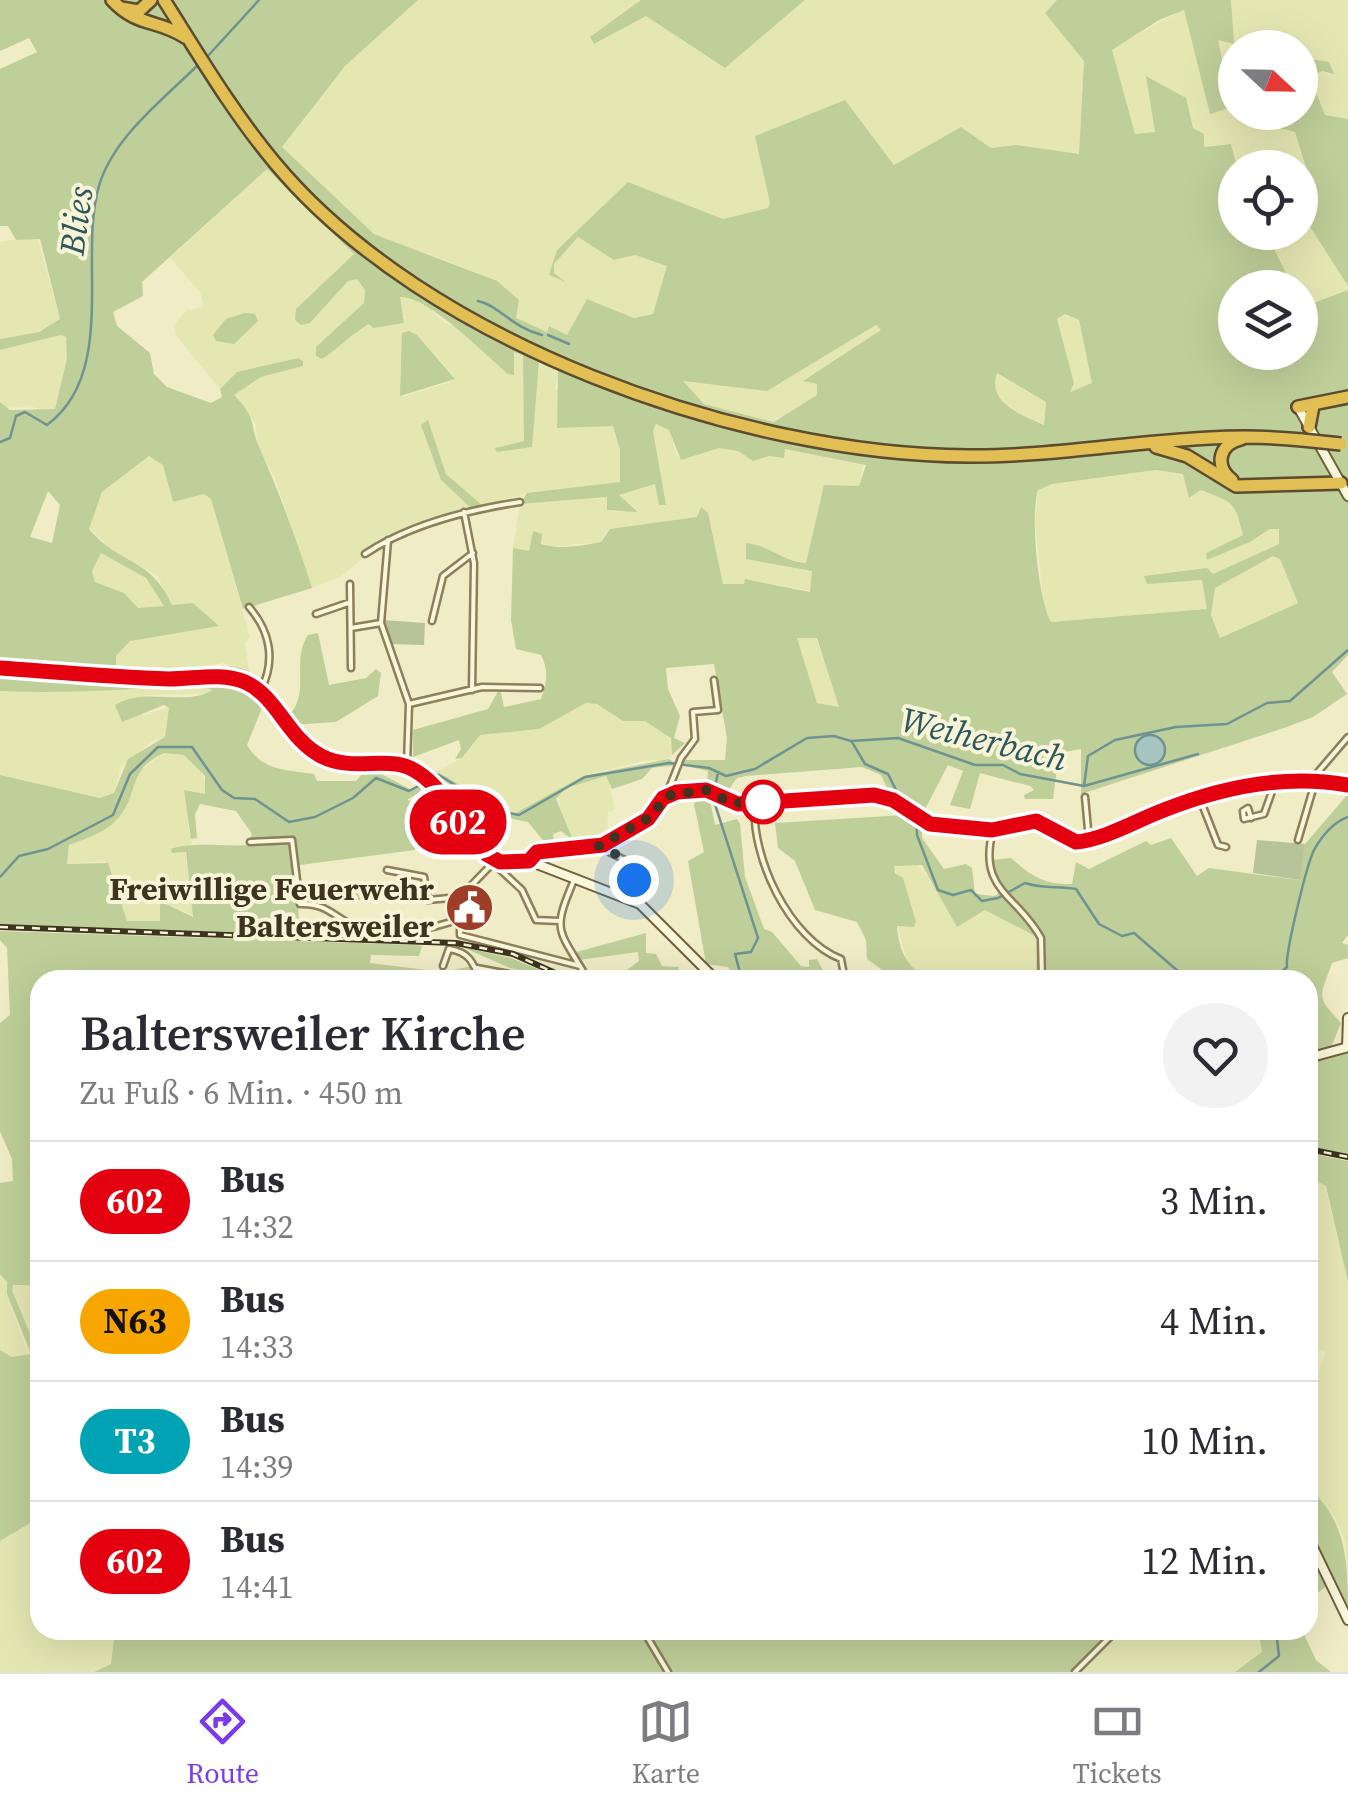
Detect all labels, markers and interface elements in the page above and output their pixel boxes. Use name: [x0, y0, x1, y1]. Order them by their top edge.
north arrow: [1218, 30, 1318, 130]
map controls: [1218, 30, 1318, 370]
button: locate: [1218, 150, 1318, 250]
water label: Blies: [47, 183, 105, 259]
button: layers: [1218, 270, 1318, 370]
water label: Weiherbach: [896, 695, 1072, 783]
unlabelled marker: [742, 781, 784, 823]
line badge: 602: [400, 790, 516, 854]
text: 602: [430, 798, 486, 846]
your location: [609, 855, 659, 905]
place label: Freiwillige Feuerwehr Baltersweiler: [109, 867, 434, 948]
public building icon: Freiwillige Feuerwehr Baltersweiler: [443, 881, 495, 933]
text: Baltersweiler Kirche: [80, 1000, 526, 1066]
button: heart: [1163, 1003, 1268, 1108]
text: Zu Fuß · 6 Min. · 450 m: [80, 1071, 403, 1115]
text: Bus: [220, 1153, 285, 1205]
text: 3 Min.: [1160, 1175, 1268, 1227]
text: 602: [107, 1177, 163, 1225]
text: 14:32: [220, 1205, 294, 1249]
text: Bus: [220, 1273, 285, 1325]
text: 4 Min.: [1160, 1295, 1268, 1347]
text: N63: [103, 1297, 167, 1345]
text: 14:33: [220, 1325, 294, 1369]
text: Bus: [220, 1393, 285, 1445]
text: 10 Min.: [1141, 1415, 1268, 1467]
text: T3: [114, 1417, 156, 1465]
text: 14:39: [220, 1445, 294, 1489]
text: Bus: [220, 1513, 285, 1565]
text: 12 Min.: [1141, 1535, 1268, 1587]
text: 602: [107, 1537, 163, 1585]
text: 14:41: [220, 1565, 294, 1609]
tab: Route: [186, 1694, 259, 1792]
tab: Karte: [632, 1694, 700, 1792]
tab: Tickets: [1073, 1694, 1162, 1792]

